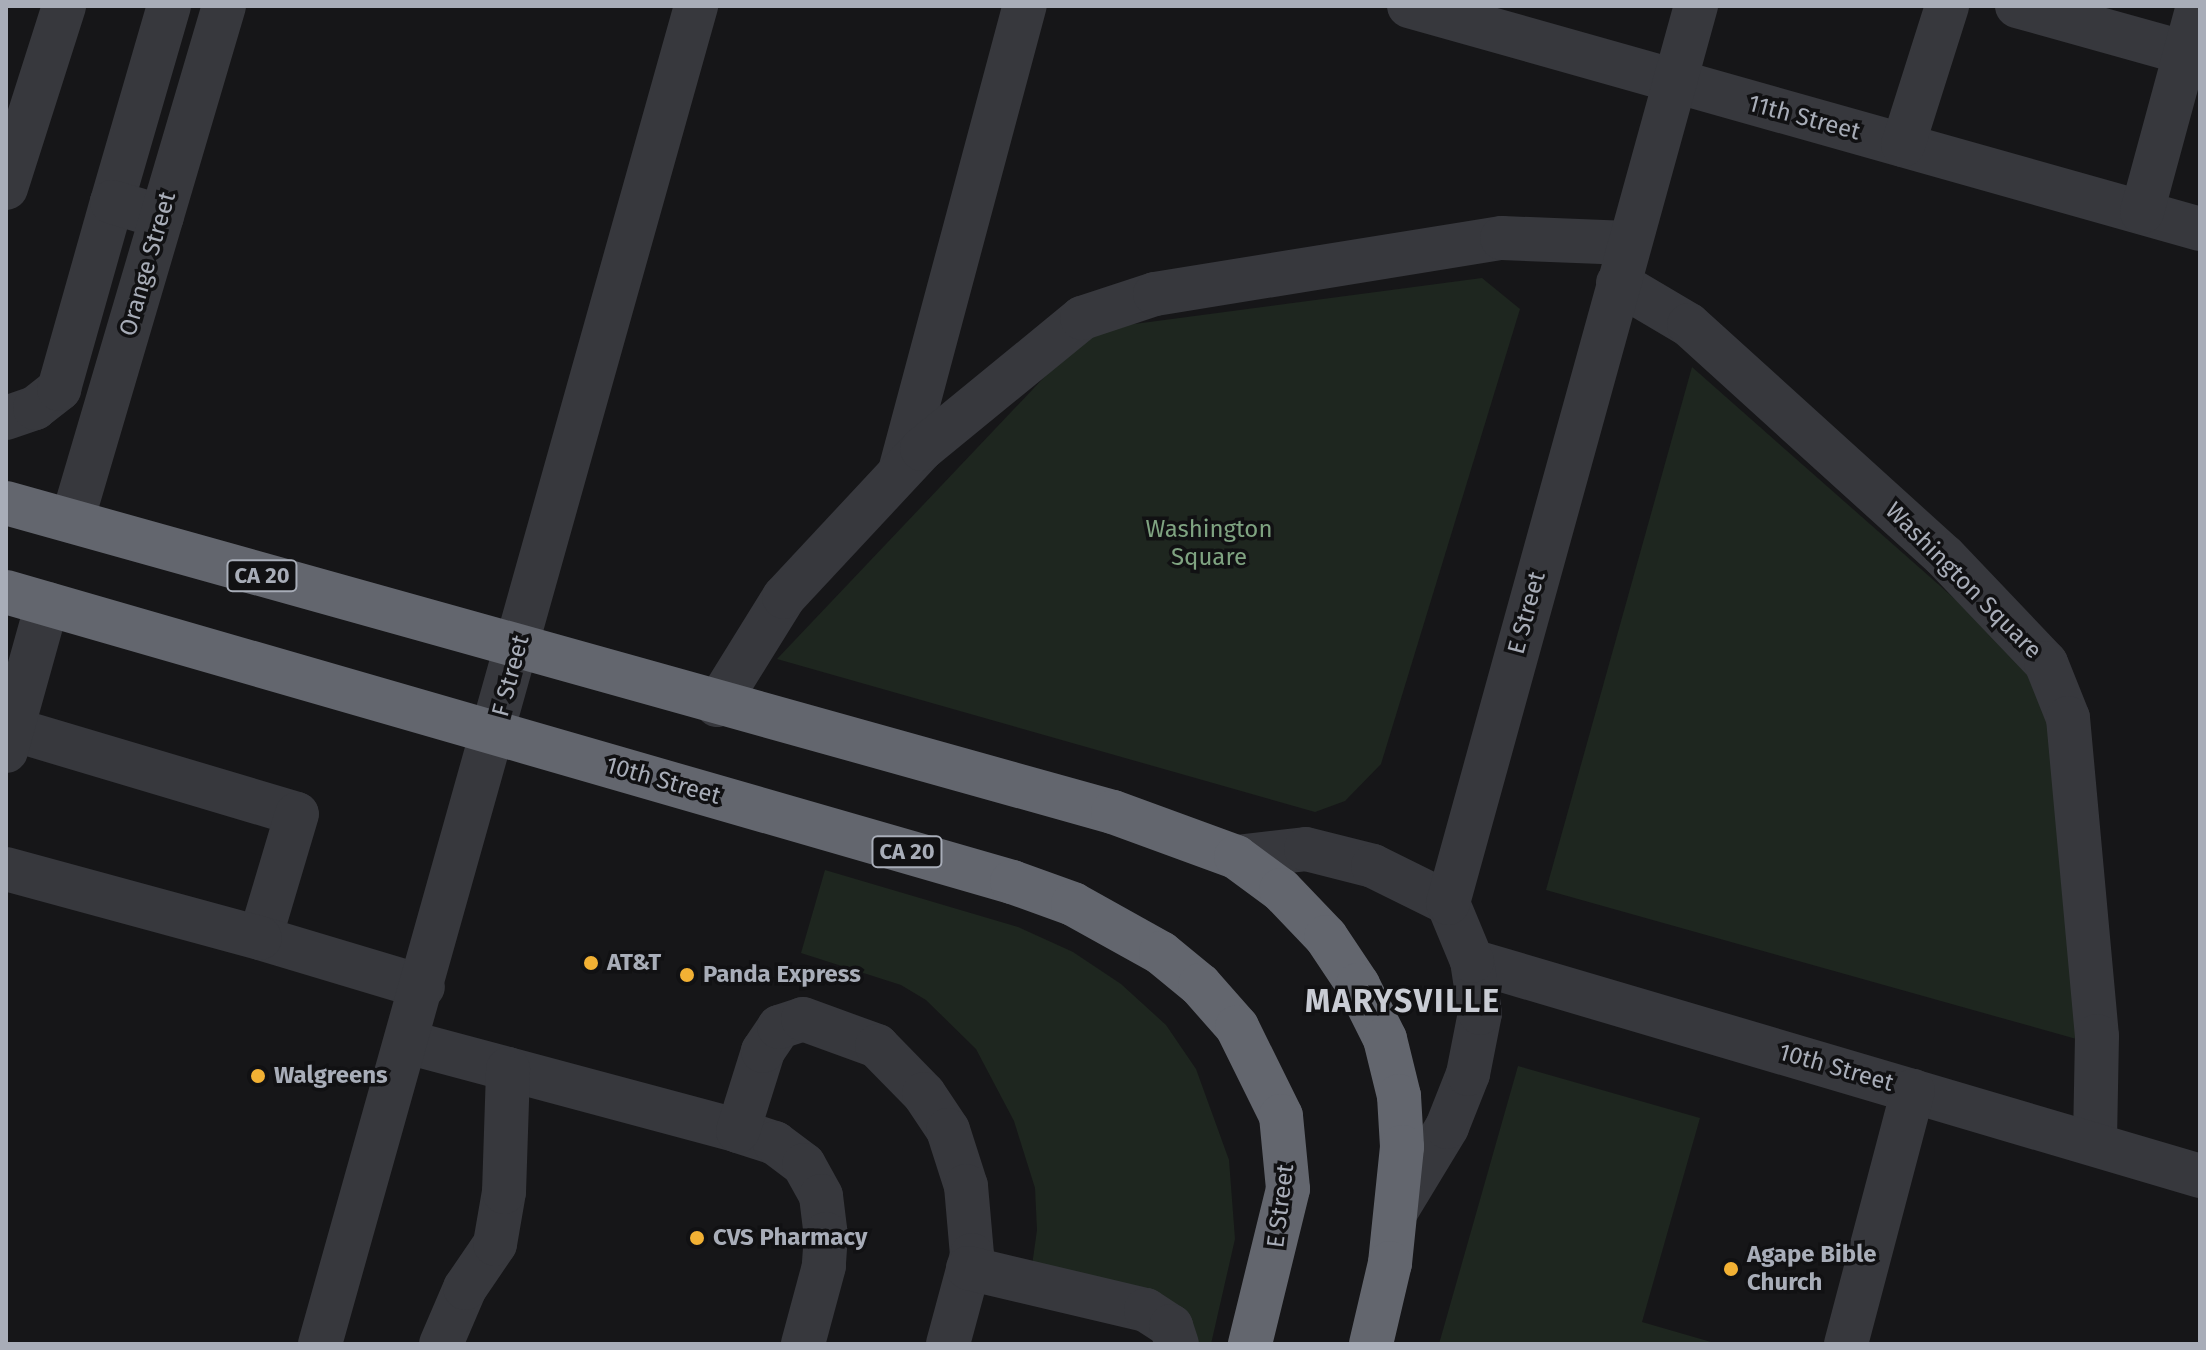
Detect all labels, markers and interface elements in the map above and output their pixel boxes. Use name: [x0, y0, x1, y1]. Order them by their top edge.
street label: 11th Street: [1745, 89, 1863, 147]
street label: Orange Street: [114, 189, 182, 339]
street label: Washington Square: [1879, 497, 2047, 665]
park label: Washington Square: [1146, 516, 1272, 572]
road number: CA 20: [226, 558, 298, 594]
street label: E Street: [1502, 569, 1552, 657]
street label: F Street: [486, 632, 536, 720]
street label: 10th Street: [602, 751, 724, 811]
road number: CA 20: [871, 834, 943, 870]
place label: AT&T: [607, 949, 661, 977]
marker: AT&T: [582, 954, 600, 972]
place label: Panda Express: [703, 961, 861, 989]
marker: Panda Express: [678, 966, 696, 984]
district label: MARYSVILLE: [1305, 982, 1501, 1020]
street label: 10th Street: [1775, 1038, 1897, 1098]
place label: Walgreens: [274, 1062, 388, 1090]
marker: Walgreens: [249, 1067, 267, 1085]
street label: E Street: [1262, 1162, 1300, 1250]
place label: CVS Pharmacy: [713, 1224, 867, 1252]
marker: CVS Pharmacy: [688, 1229, 706, 1247]
place label: Agape Bible Church: [1747, 1241, 1876, 1297]
marker: Agape Bible Church: [1722, 1260, 1740, 1278]

